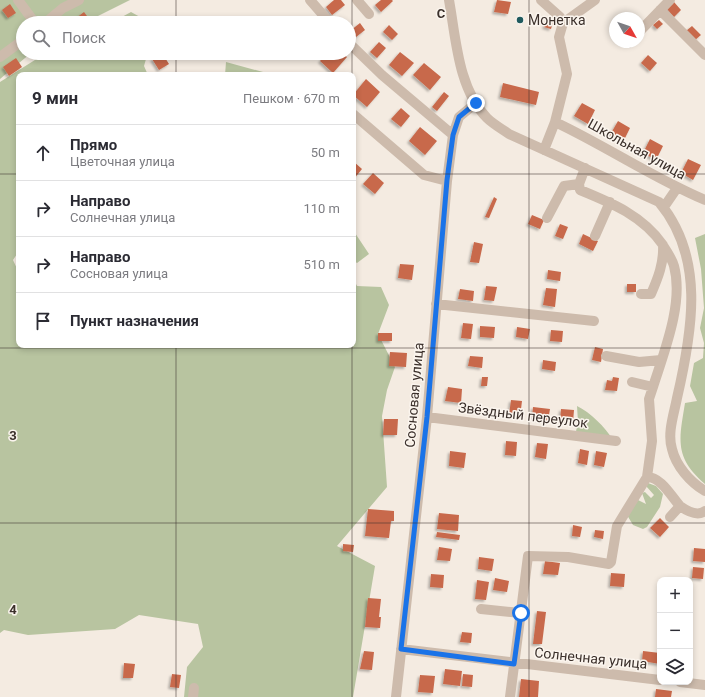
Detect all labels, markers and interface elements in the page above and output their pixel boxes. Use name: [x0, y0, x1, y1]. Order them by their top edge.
text: C: [437, 6, 446, 21]
place label: Монетка: [528, 12, 586, 28]
north arrow: [609, 12, 645, 48]
marker: Монетка: [515, 15, 525, 25]
search box: [16, 16, 356, 60]
icon: search: [30, 27, 52, 49]
text: Поиск: [62, 29, 106, 47]
text: 9 мин: [32, 88, 78, 108]
text: Пешком · 670 m: [243, 91, 340, 106]
route end: [467, 94, 485, 112]
street label: Школьная улица: [585, 115, 689, 183]
text: Прямо: [70, 136, 117, 154]
icon: ahead: [32, 142, 54, 164]
text: 50 m: [311, 145, 340, 160]
text: Цветочная улица: [70, 154, 175, 169]
text: Направо: [70, 192, 131, 210]
icon: right: [32, 198, 54, 220]
text: 110 m: [303, 201, 340, 216]
text: Солнечная улица: [70, 210, 175, 225]
text: Направо: [70, 248, 131, 266]
icon: right: [32, 254, 54, 276]
text: 510 m: [303, 257, 340, 272]
text: Сосновая улица: [70, 266, 168, 281]
icon: arrive: [32, 310, 54, 332]
text: Пункт назначения: [70, 312, 199, 330]
street label: Сосновая улица: [401, 342, 427, 448]
street label: Звёздный переулок: [457, 399, 589, 431]
text: 3: [9, 428, 17, 443]
map controls: [657, 577, 693, 685]
button: +: [657, 577, 693, 613]
text: 4: [9, 602, 17, 617]
route start: [512, 604, 530, 622]
button: −: [657, 613, 693, 649]
street label: Солнечная улица: [534, 644, 648, 672]
button: layers: [657, 649, 693, 685]

